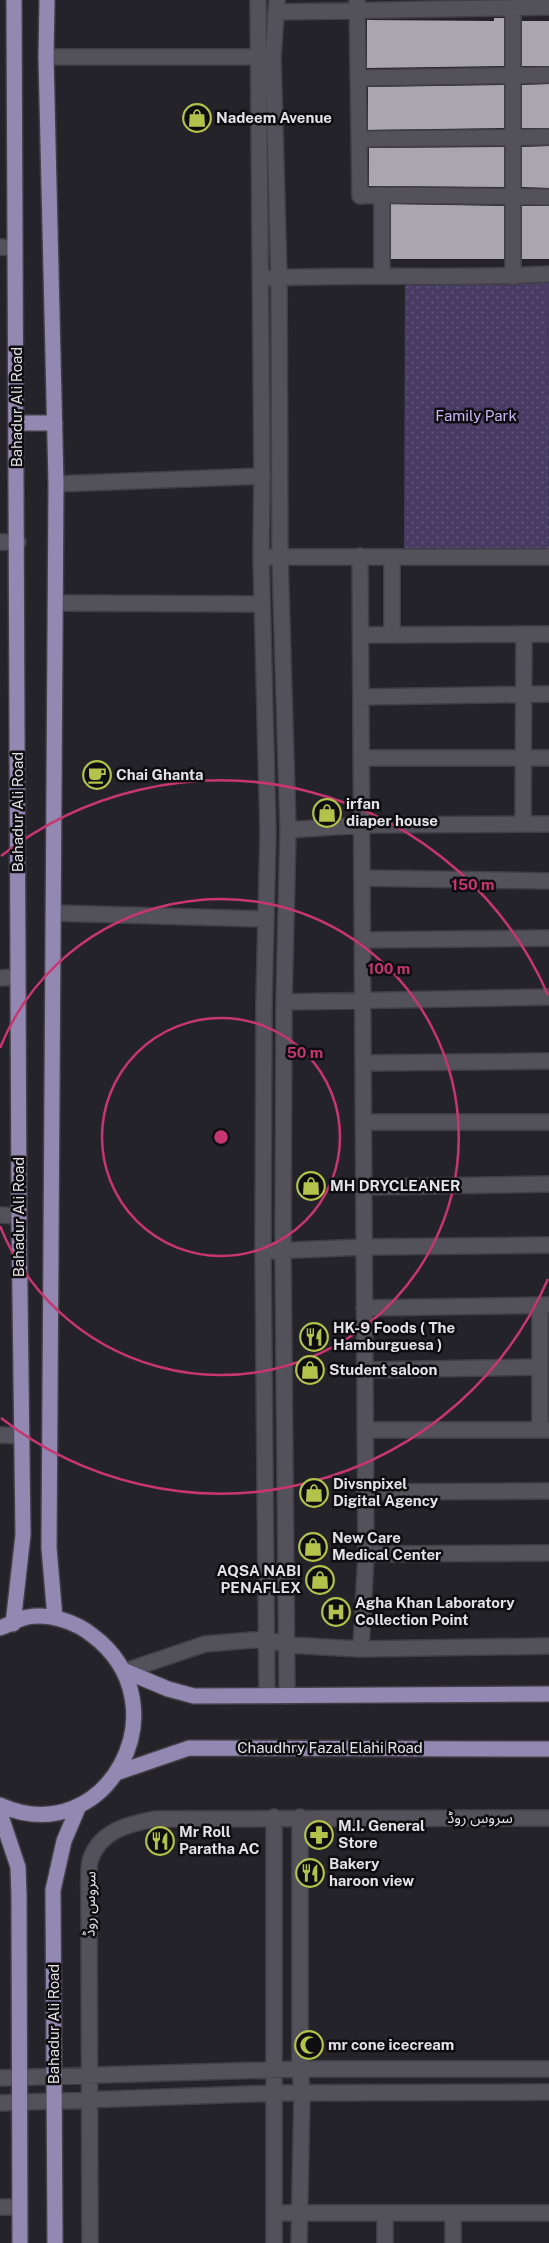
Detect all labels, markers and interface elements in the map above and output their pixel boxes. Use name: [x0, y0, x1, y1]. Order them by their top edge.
shop icon: Nadeem Avenue: [182, 103, 212, 133]
place label: Nadeem Avenue: [216, 109, 332, 126]
street label: Bahadur Ali Road: [8, 347, 25, 467]
park label: Family Park: [435, 407, 517, 424]
street label: Bahadur Ali Road: [9, 752, 26, 872]
cafe icon: Chai Ghanta: [82, 760, 112, 790]
place label: Chai Ghanta: [116, 766, 204, 783]
place label: irfan diaper house: [346, 795, 438, 829]
shop icon: irfan diaper house: [312, 798, 342, 828]
text: 150 m: [451, 876, 495, 893]
text: 100 m: [368, 960, 410, 977]
text: 50 m: [287, 1044, 323, 1061]
centre of rings: [212, 1128, 230, 1146]
street label: Bahadur Ali Road: [10, 1157, 27, 1277]
shop icon: MH DRYCLEANER: [296, 1171, 326, 1201]
place label: MH DRYCLEANER: [330, 1177, 460, 1194]
place label: HK-9 Foods ( The Hamburguesa ): [333, 1319, 455, 1353]
restaurant icon: HK-9 Foods ( The Hamburguesa ): [299, 1322, 329, 1352]
shop icon: Student saloon: [295, 1355, 325, 1385]
place label: Student saloon: [329, 1361, 437, 1378]
place label: Divsnpixel Digital Agency: [333, 1475, 439, 1509]
shop icon: Divsnpixel Digital Agency: [299, 1478, 329, 1508]
place label: New Care Medical Center: [332, 1529, 441, 1563]
shop icon: New Care Medical Center: [298, 1532, 328, 1562]
place label: AQSA NABI PENAFLEX: [217, 1562, 301, 1596]
shop icon: AQSA NABI PENAFLEX: [305, 1565, 335, 1595]
place label: Agha Khan Laboratory Collection Point: [355, 1594, 515, 1628]
hospital icon: Agha Khan Laboratory Collection Point: [321, 1597, 351, 1627]
street label: Chaudhry Fazal Elahi Road: [237, 1739, 423, 1756]
street label: سروس روڈ: [447, 1809, 513, 1827]
place label: M.I. General Store: [338, 1817, 425, 1851]
pharmacy icon: M.I. General Store: [304, 1820, 334, 1850]
place label: Mr Roll Paratha AC: [179, 1823, 260, 1857]
restaurant icon: Mr Roll Paratha AC: [145, 1826, 175, 1856]
place label: Bakery haroon view: [329, 1855, 414, 1889]
restaurant icon: Bakery haroon view: [295, 1858, 325, 1888]
street label: سروس روڈ: [80, 1871, 100, 1937]
street label: Bahadur Ali Road: [45, 1964, 62, 2084]
mosque icon: mr cone icecream: [294, 2030, 324, 2060]
place label: mr cone icecream: [328, 2036, 454, 2053]

